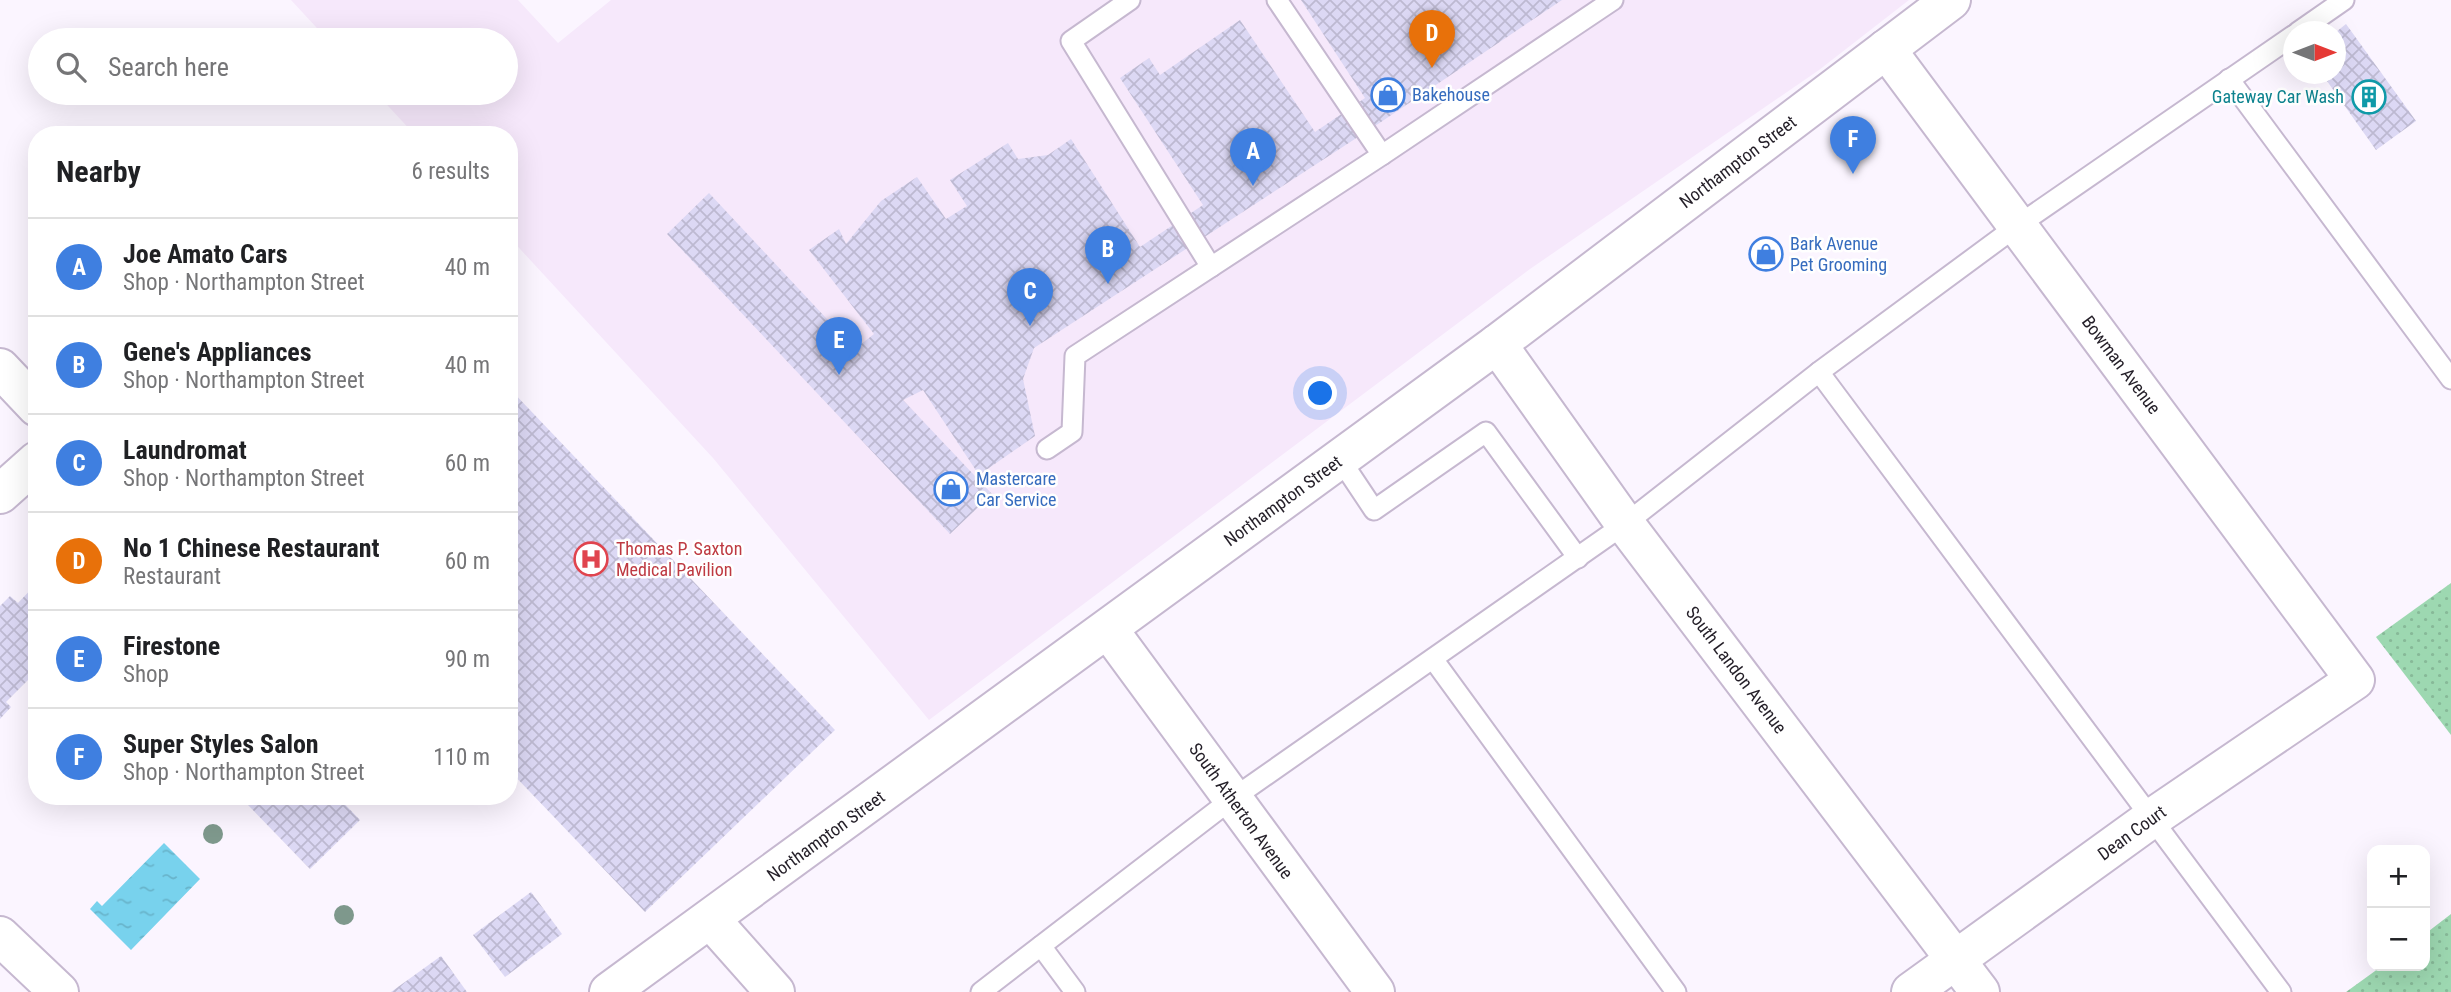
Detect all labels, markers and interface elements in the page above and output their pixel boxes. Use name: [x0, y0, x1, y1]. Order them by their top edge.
pin: D: [1409, 10, 1455, 68]
north arrow: [2283, 21, 2346, 84]
search box: [28, 28, 518, 105]
icon: search: [52, 48, 90, 86]
text: Search here: [108, 52, 229, 82]
shop icon: Bakehouse: [1369, 76, 1407, 114]
building icon: Gateway Car Wash: [2350, 78, 2388, 116]
place label: Bakehouse: [1412, 84, 1490, 105]
place label: Gateway Car Wash: [2212, 86, 2344, 107]
street label: Northampton Street: [1675, 111, 1800, 212]
pin: F: [1830, 116, 1876, 174]
pin: A: [1230, 128, 1276, 186]
text: Nearby: [56, 154, 141, 189]
text: 6 results: [412, 158, 490, 185]
pin: B: [1085, 226, 1131, 284]
place label: Bark Avenue Pet Grooming: [1790, 233, 1887, 275]
shop icon: Bark Avenue Pet Grooming: [1747, 235, 1785, 273]
text: Joe Amato Cars: [123, 239, 288, 269]
text: A: [72, 254, 86, 281]
text: 40 m: [445, 254, 490, 281]
pin: C: [1007, 268, 1053, 326]
text: Shop · Northampton Street: [123, 269, 364, 296]
street label: Bowman Avenue: [2078, 311, 2165, 418]
pin: E: [816, 317, 862, 375]
text: Gene's Appliances: [123, 337, 312, 367]
text: B: [73, 352, 85, 379]
text: 40 m: [445, 352, 490, 379]
text: Shop · Northampton Street: [123, 367, 364, 394]
your location: [1303, 376, 1337, 410]
text: Laundromat: [123, 435, 247, 465]
text: C: [72, 450, 86, 477]
text: 60 m: [445, 450, 490, 477]
street label: Northampton Street: [1220, 451, 1346, 550]
text: Shop · Northampton Street: [123, 465, 364, 492]
place label: Mastercare Car Service: [976, 468, 1056, 510]
shop icon: Mastercare Car Service: [932, 470, 970, 508]
text: No 1 Chinese Restaurant: [123, 533, 380, 563]
place label: Thomas P. Saxton Medical Pavilion: [616, 538, 742, 580]
hospital icon: Thomas P. Saxton Medical Pavilion: [572, 540, 610, 578]
text: D: [73, 548, 86, 575]
text: 60 m: [445, 548, 490, 575]
text: Restaurant: [123, 563, 221, 590]
street label: South Landon Avenue: [1682, 602, 1791, 737]
text: Firestone: [123, 631, 220, 661]
text: E: [73, 646, 85, 673]
text: 90 m: [445, 646, 490, 673]
text: Shop: [123, 661, 169, 688]
text: Super Styles Salon: [123, 729, 319, 759]
street label: South Atherton Avenue: [1185, 739, 1298, 883]
text: F: [74, 744, 84, 771]
text: 110 m: [433, 744, 490, 771]
text: Shop · Northampton Street: [123, 759, 364, 786]
street label: Northampton Street: [763, 786, 889, 885]
street label: Dean Court: [2093, 801, 2170, 864]
map controls: [2367, 845, 2430, 971]
button: +: [2367, 845, 2430, 908]
button: −: [2367, 908, 2430, 971]

